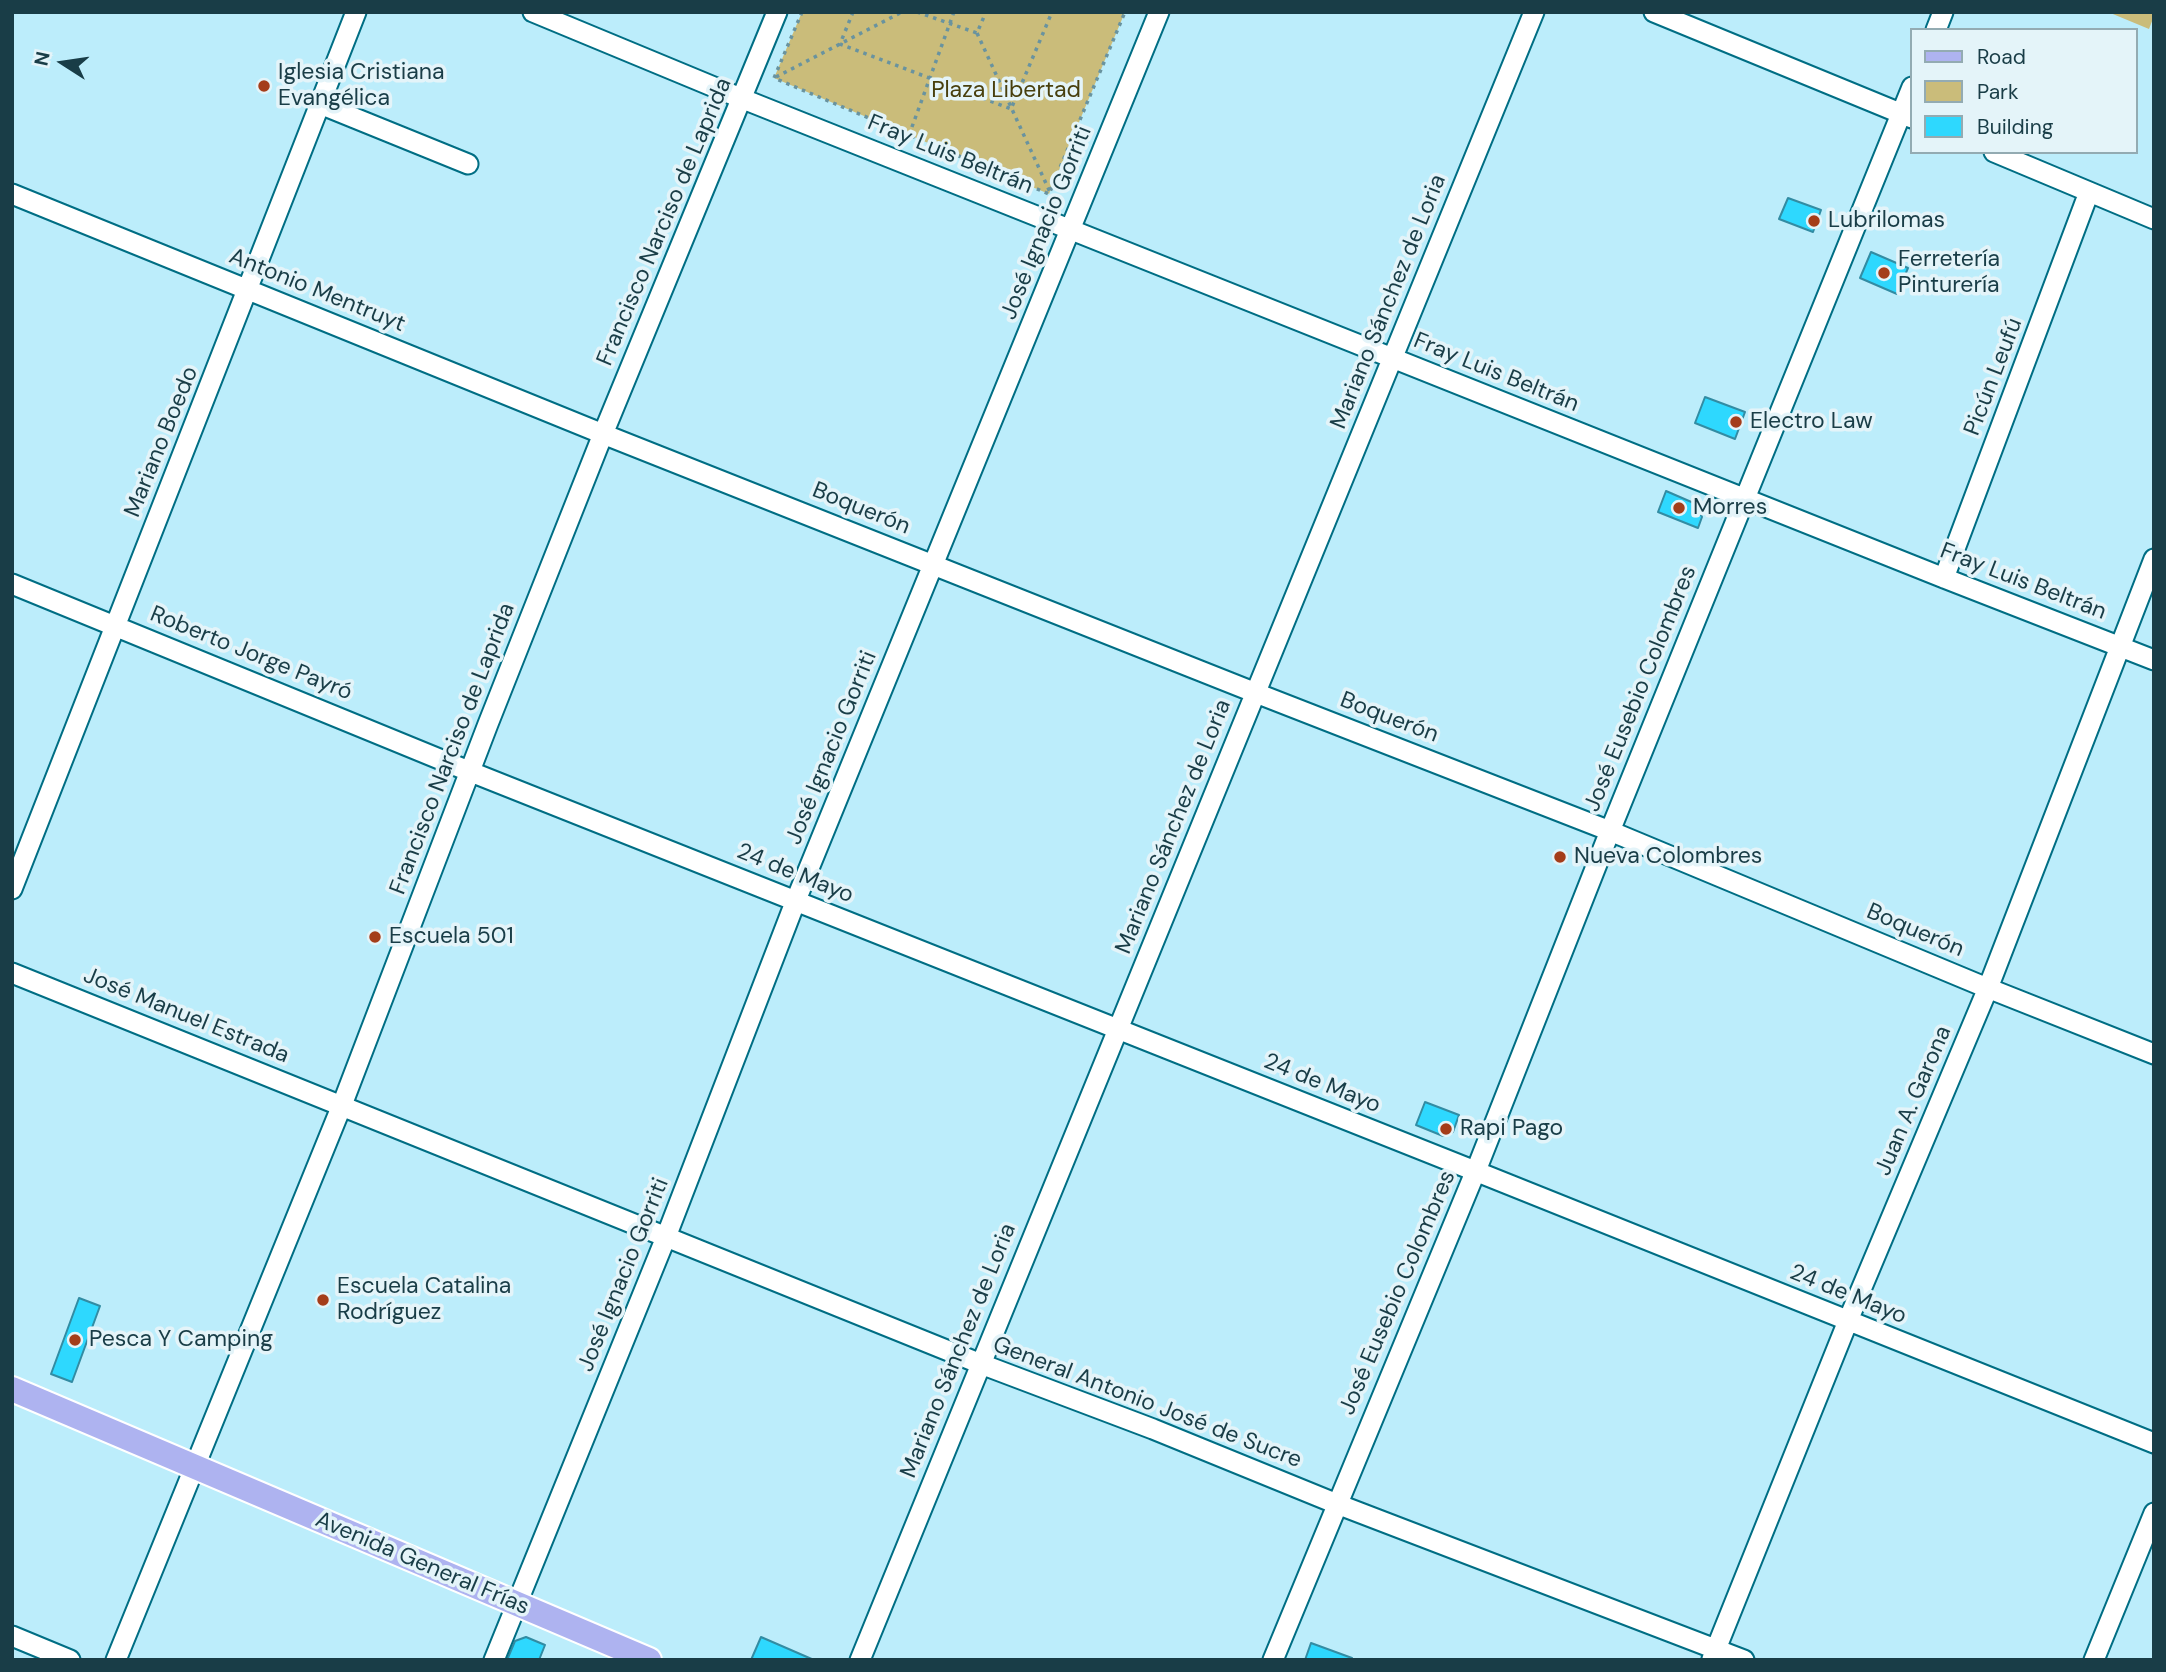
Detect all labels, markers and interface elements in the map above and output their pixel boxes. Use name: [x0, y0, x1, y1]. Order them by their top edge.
north arrow: [28, 28, 98, 98]
legend: [1910, 28, 2138, 154]
text: Road: [1977, 43, 2026, 71]
text: N: [28, 49, 56, 68]
place label: Iglesia Cristiana Evangélica: [278, 59, 444, 113]
street label: Francisco Narciso de Laprida: [592, 74, 738, 370]
park label: Plaza Libertad: [931, 77, 1081, 105]
marker: Iglesia Cristiana Evangélica: [256, 78, 272, 94]
text: Park: [1977, 78, 2018, 106]
street label: Fray Luis Beltrán: [863, 109, 1037, 201]
text: Building: [1977, 113, 2053, 141]
street label: José Ignacio Gorriti: [996, 122, 1098, 324]
street label: Mariano Sánchez de Loria: [1325, 171, 1453, 433]
place label: Lubrilomas: [1828, 207, 1945, 235]
marker: Lubrilomas: [1806, 213, 1822, 229]
street label: Antonio Mentruyt: [225, 243, 409, 339]
place label: Ferretería Pinturería: [1898, 246, 2000, 300]
marker: Ferretería Pinturería: [1876, 265, 1892, 281]
street label: Picún Leufú: [1959, 314, 2029, 440]
street label: Fray Luis Beltrán: [1409, 327, 1583, 419]
street label: Mariano Boedo: [119, 363, 205, 521]
place label: Electro Law: [1750, 408, 1873, 436]
marker: Electro Law: [1728, 414, 1744, 430]
street label: Boquerón: [808, 477, 914, 541]
place label: Morres: [1693, 494, 1767, 522]
marker: Morres: [1671, 500, 1687, 516]
street label: Fray Luis Beltrán: [1936, 538, 2110, 626]
street label: José Eusebio Colombres: [1579, 562, 1703, 816]
street label: Francisco Narciso de Laprida: [385, 599, 521, 899]
street label: Roberto Jorge Payró: [146, 601, 356, 707]
street label: José Ignacio Gorriti: [781, 647, 883, 849]
street label: Boquerón: [1336, 687, 1442, 749]
street label: Mariano Sánchez de Loria: [1110, 696, 1238, 958]
street label: 24 de Mayo: [733, 838, 857, 910]
place label: Nueva Colombres: [1574, 843, 1762, 871]
marker: Nueva Colombres: [1552, 849, 1568, 865]
street label: Boquerón: [1862, 898, 1968, 964]
place label: Escuela 501: [389, 923, 514, 951]
marker: Escuela 501: [367, 929, 383, 945]
street label: José Manuel Estrada: [79, 962, 293, 1070]
street label: Juan A. Garona: [1870, 1022, 1958, 1180]
street label: 24 de Mayo: [1260, 1048, 1384, 1120]
place label: Rapi Pago: [1460, 1115, 1563, 1143]
marker: Rapi Pago: [1438, 1121, 1454, 1137]
street label: José Eusebio Colombres: [1334, 1167, 1462, 1419]
street label: José Ignacio Gorriti: [573, 1174, 675, 1376]
street label: Mariano Sánchez de Loria: [895, 1220, 1023, 1482]
street label: 24 de Mayo: [1786, 1259, 1910, 1331]
place label: Escuela Catalina Rodríguez: [337, 1273, 511, 1327]
marker: Escuela Catalina Rodríguez: [315, 1292, 331, 1308]
place label: Pesca Y Camping: [89, 1326, 273, 1354]
street label: General Antonio José de Sucre: [989, 1331, 1305, 1475]
marker: Pesca Y Camping: [67, 1332, 83, 1348]
street label: Avenida General Frías: [311, 1506, 533, 1622]

